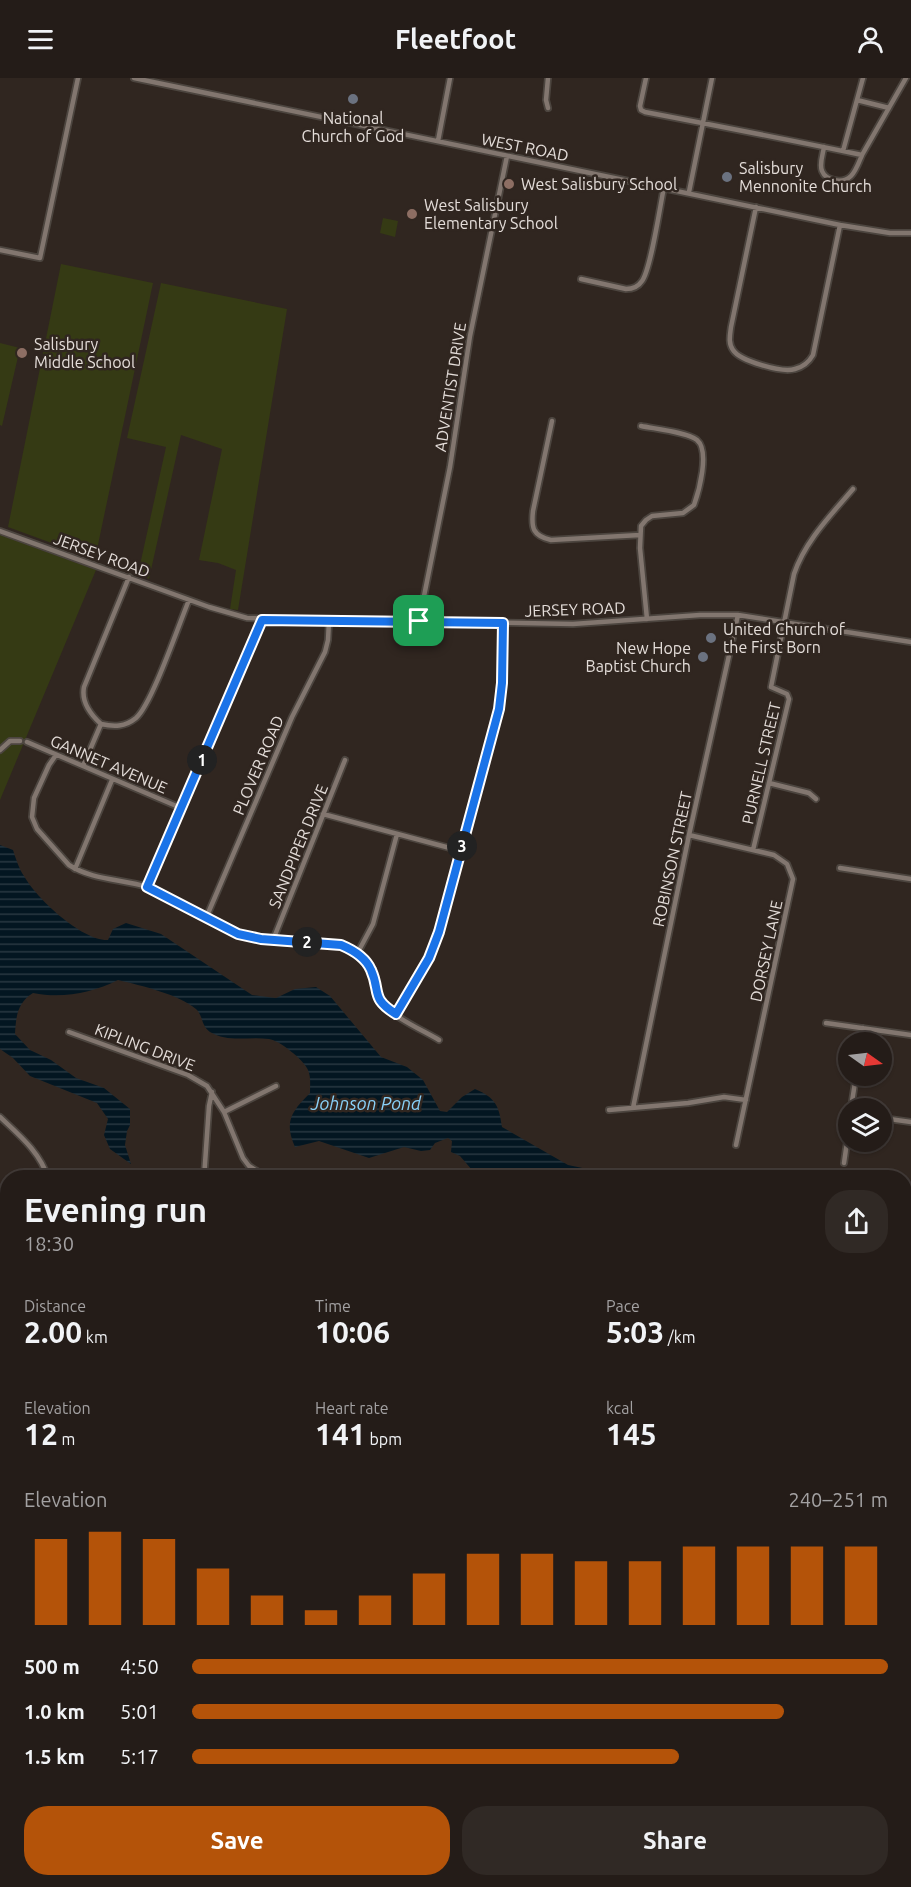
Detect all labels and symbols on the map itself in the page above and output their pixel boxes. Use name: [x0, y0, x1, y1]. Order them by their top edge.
marker: National Church of God: [346, 92, 360, 106]
place label: National Church of God: [302, 109, 404, 145]
street label: WEST ROAD: [480, 130, 570, 164]
place label: Salisbury Mennonite Church: [739, 159, 872, 195]
marker: Salisbury Mennonite Church: [720, 170, 734, 184]
place label: West Salisbury School: [521, 175, 677, 193]
marker: West Salisbury School: [502, 177, 516, 191]
place label: West Salisbury Elementary School: [424, 196, 558, 232]
marker: West Salisbury Elementary School: [405, 207, 419, 221]
street label: ADVENTIST DRIVE: [431, 321, 469, 453]
place label: Salisbury Middle School: [34, 335, 135, 371]
marker: Salisbury Middle School: [15, 346, 29, 360]
street label: JERSEY ROAD: [51, 529, 153, 581]
pin: [393, 595, 444, 646]
street label: JERSEY ROAD: [524, 598, 626, 620]
place label: United Church of the First Born: [723, 620, 846, 656]
marker: United Church of the First Born: [704, 631, 718, 645]
place label: New Hope Baptist Church: [585, 639, 691, 675]
marker: New Hope Baptist Church: [696, 650, 710, 664]
street label: PURNELL STREET: [738, 700, 784, 826]
street label: PLOVER ROAD: [229, 713, 287, 817]
street label: GANNET AVENUE: [48, 731, 170, 797]
pin: 1: [187, 745, 217, 775]
street label: SANDPIPER DRIVE: [265, 781, 331, 911]
street label: ROBINSON STREET: [649, 790, 695, 928]
pin: 3: [447, 831, 477, 861]
street label: DORSEY LANE: [746, 899, 786, 1003]
pin: 2: [292, 927, 322, 957]
street label: KIPLING DRIVE: [92, 1020, 198, 1074]
north arrow: [838, 1032, 892, 1086]
water label: Johnson Pond: [310, 1093, 422, 1113]

